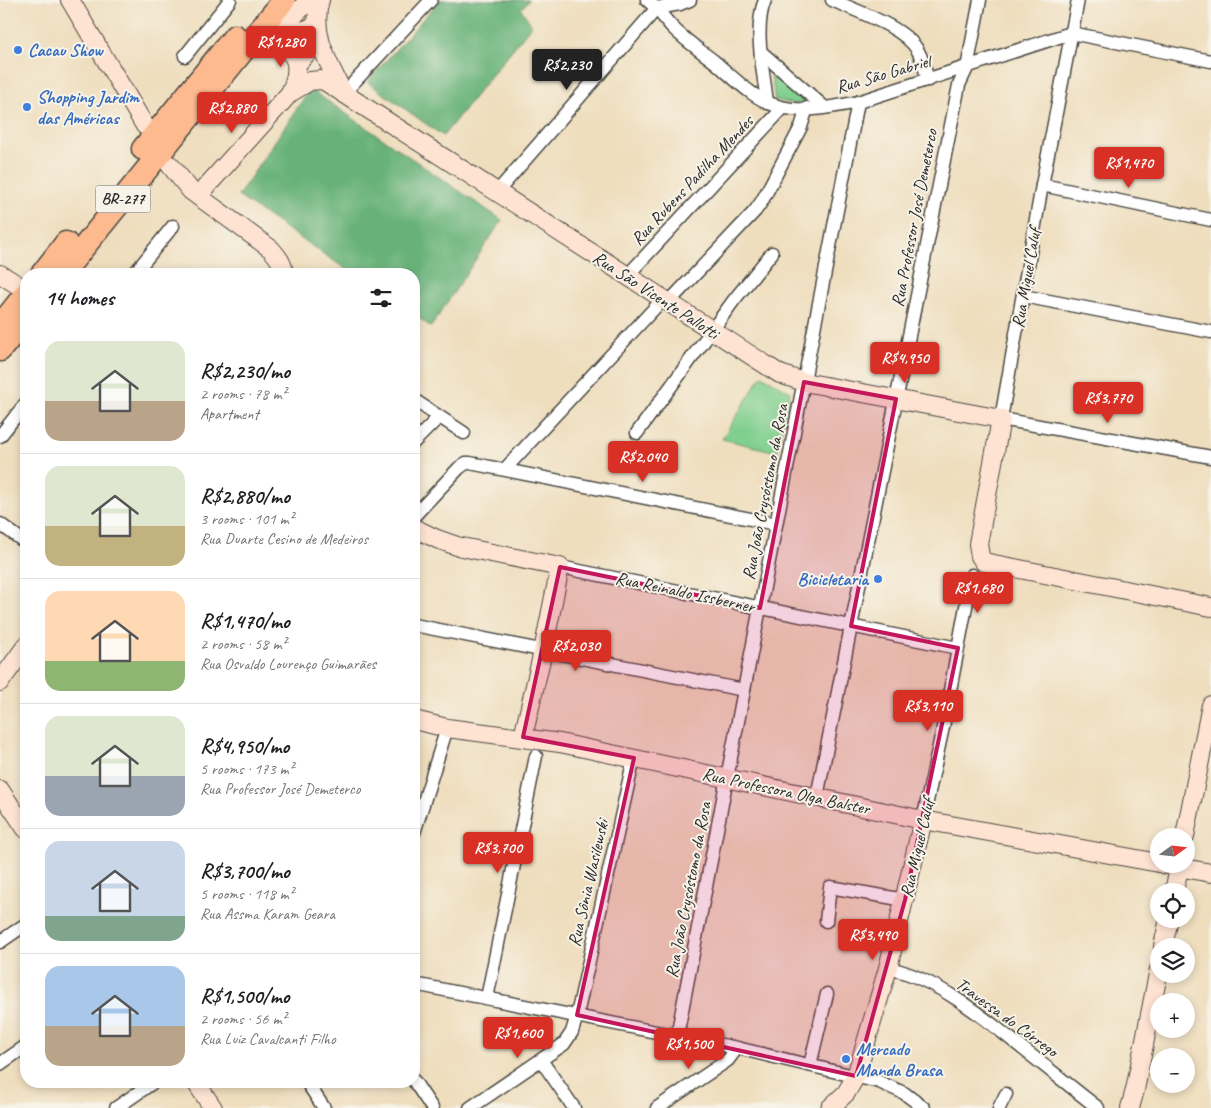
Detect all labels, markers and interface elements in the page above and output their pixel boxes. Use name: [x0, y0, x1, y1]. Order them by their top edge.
pin: R$1,280: [235, 26, 327, 68]
text: R$1,280: [257, 32, 305, 52]
place label: Cacau Show: [28, 39, 104, 61]
marker: Cacau Show: [12, 44, 24, 56]
pin: R$2,230: [521, 48, 613, 91]
street label: Rua São Gabriel: [833, 49, 936, 98]
text: R$2,230: [543, 55, 591, 75]
place label: Shopping Jardim das Américas: [37, 86, 140, 129]
pin: R$2,880: [186, 92, 278, 134]
text: R$2,880: [208, 98, 256, 118]
marker: Shopping Jardim das Américas: [21, 101, 33, 113]
street label: Rua Rubens Padilha Mendes: [626, 109, 759, 250]
street label: Rua Professor José Demeterco: [886, 126, 942, 309]
pin: R$1,470: [1083, 146, 1175, 189]
text: R$1,470: [1105, 153, 1153, 173]
road number: BR-277: [96, 185, 150, 212]
street label: Rua Miguel Caluf: [1006, 223, 1046, 330]
street label: Rua São Vicente Pallotti: [589, 246, 725, 345]
icon: filters: [367, 284, 395, 312]
text: 14 homes: [45, 285, 114, 311]
pin: R$4,950: [859, 342, 951, 384]
text: R$4,950: [881, 348, 929, 368]
text: R$2,230/mo: [200, 358, 290, 384]
icon: home: [85, 361, 145, 421]
pin: R$3,770: [1062, 382, 1154, 424]
text: 2 rooms · 78 m²: [200, 384, 286, 404]
text: R$3,770: [1084, 388, 1132, 408]
street label: Rua João Crysóstomo da Rosa: [737, 400, 793, 582]
text: Apartment: [200, 404, 259, 424]
pin: R$2,040: [597, 440, 689, 483]
text: R$2,040: [619, 447, 667, 467]
text: R$2,880/mo: [200, 483, 290, 509]
icon: home: [85, 486, 145, 546]
text: 3 rooms · 101 m²: [200, 509, 294, 529]
text: Rua Duarte Cesino de Medeiros: [200, 529, 368, 549]
street label: Rua Reinaldo Issberner: [613, 567, 758, 618]
place label: Bicicletaria: [798, 568, 869, 590]
pin: R$1,680: [932, 572, 1024, 614]
marker: Bicicletaria: [872, 573, 884, 585]
text: R$1,680: [954, 578, 1002, 598]
text: R$1,470/mo: [200, 608, 290, 634]
icon: home: [85, 611, 145, 671]
pin: R$2,030: [530, 630, 622, 672]
text: 2 rooms · 58 m²: [200, 634, 286, 654]
text: R$2,030: [552, 636, 600, 656]
text: Rua Osvaldo Lourenço Guimarães: [200, 654, 376, 674]
pin: R$3,110: [882, 690, 974, 732]
text: R$3,110: [904, 696, 952, 716]
text: R$4,950/mo: [200, 733, 289, 759]
icon: home: [85, 736, 145, 796]
text: 5 rooms · 173 m²: [200, 759, 294, 779]
street label: Rua Professora Olga Balster: [700, 762, 873, 820]
text: Rua Professor José Demeterco: [200, 779, 360, 799]
street label: Rua Miguel Caluf: [895, 793, 940, 900]
street label: Rua João Crysóstomo da Rosa: [660, 798, 716, 980]
street label: Rua Sônia Wasilewski: [563, 815, 614, 949]
north arrow: [1150, 828, 1195, 872]
map controls: [1150, 828, 1195, 1093]
pin: R$3,700: [452, 832, 544, 874]
text: R$3,700: [474, 838, 522, 858]
text: R$3,700/mo: [200, 858, 290, 884]
icon: home: [85, 861, 145, 921]
button: locate: [1150, 883, 1195, 928]
text: 5 rooms · 118 m²: [200, 884, 294, 904]
text: Rua Assma Karam Geara: [200, 904, 335, 924]
pin: R$3,490: [827, 918, 919, 961]
text: R$3,490: [849, 925, 897, 945]
button: layers: [1150, 938, 1195, 983]
street label: Travessa do Córrego: [952, 973, 1064, 1062]
text: R$1,500/mo: [200, 983, 289, 1009]
icon: home: [85, 986, 145, 1046]
button: +: [1150, 993, 1195, 1038]
text: 2 rooms · 56 m²: [200, 1009, 286, 1029]
pin: R$1,600: [472, 1016, 564, 1059]
text: R$1,600: [494, 1023, 542, 1043]
pin: R$1,500: [643, 1028, 735, 1070]
text: Rua Luiz Cavalcanti Filho: [200, 1029, 336, 1049]
text: R$1,500: [665, 1034, 713, 1054]
place label: Mercado Manda Brasa: [856, 1038, 944, 1081]
button: −: [1150, 1048, 1195, 1093]
marker: Mercado Manda Brasa: [840, 1053, 852, 1065]

